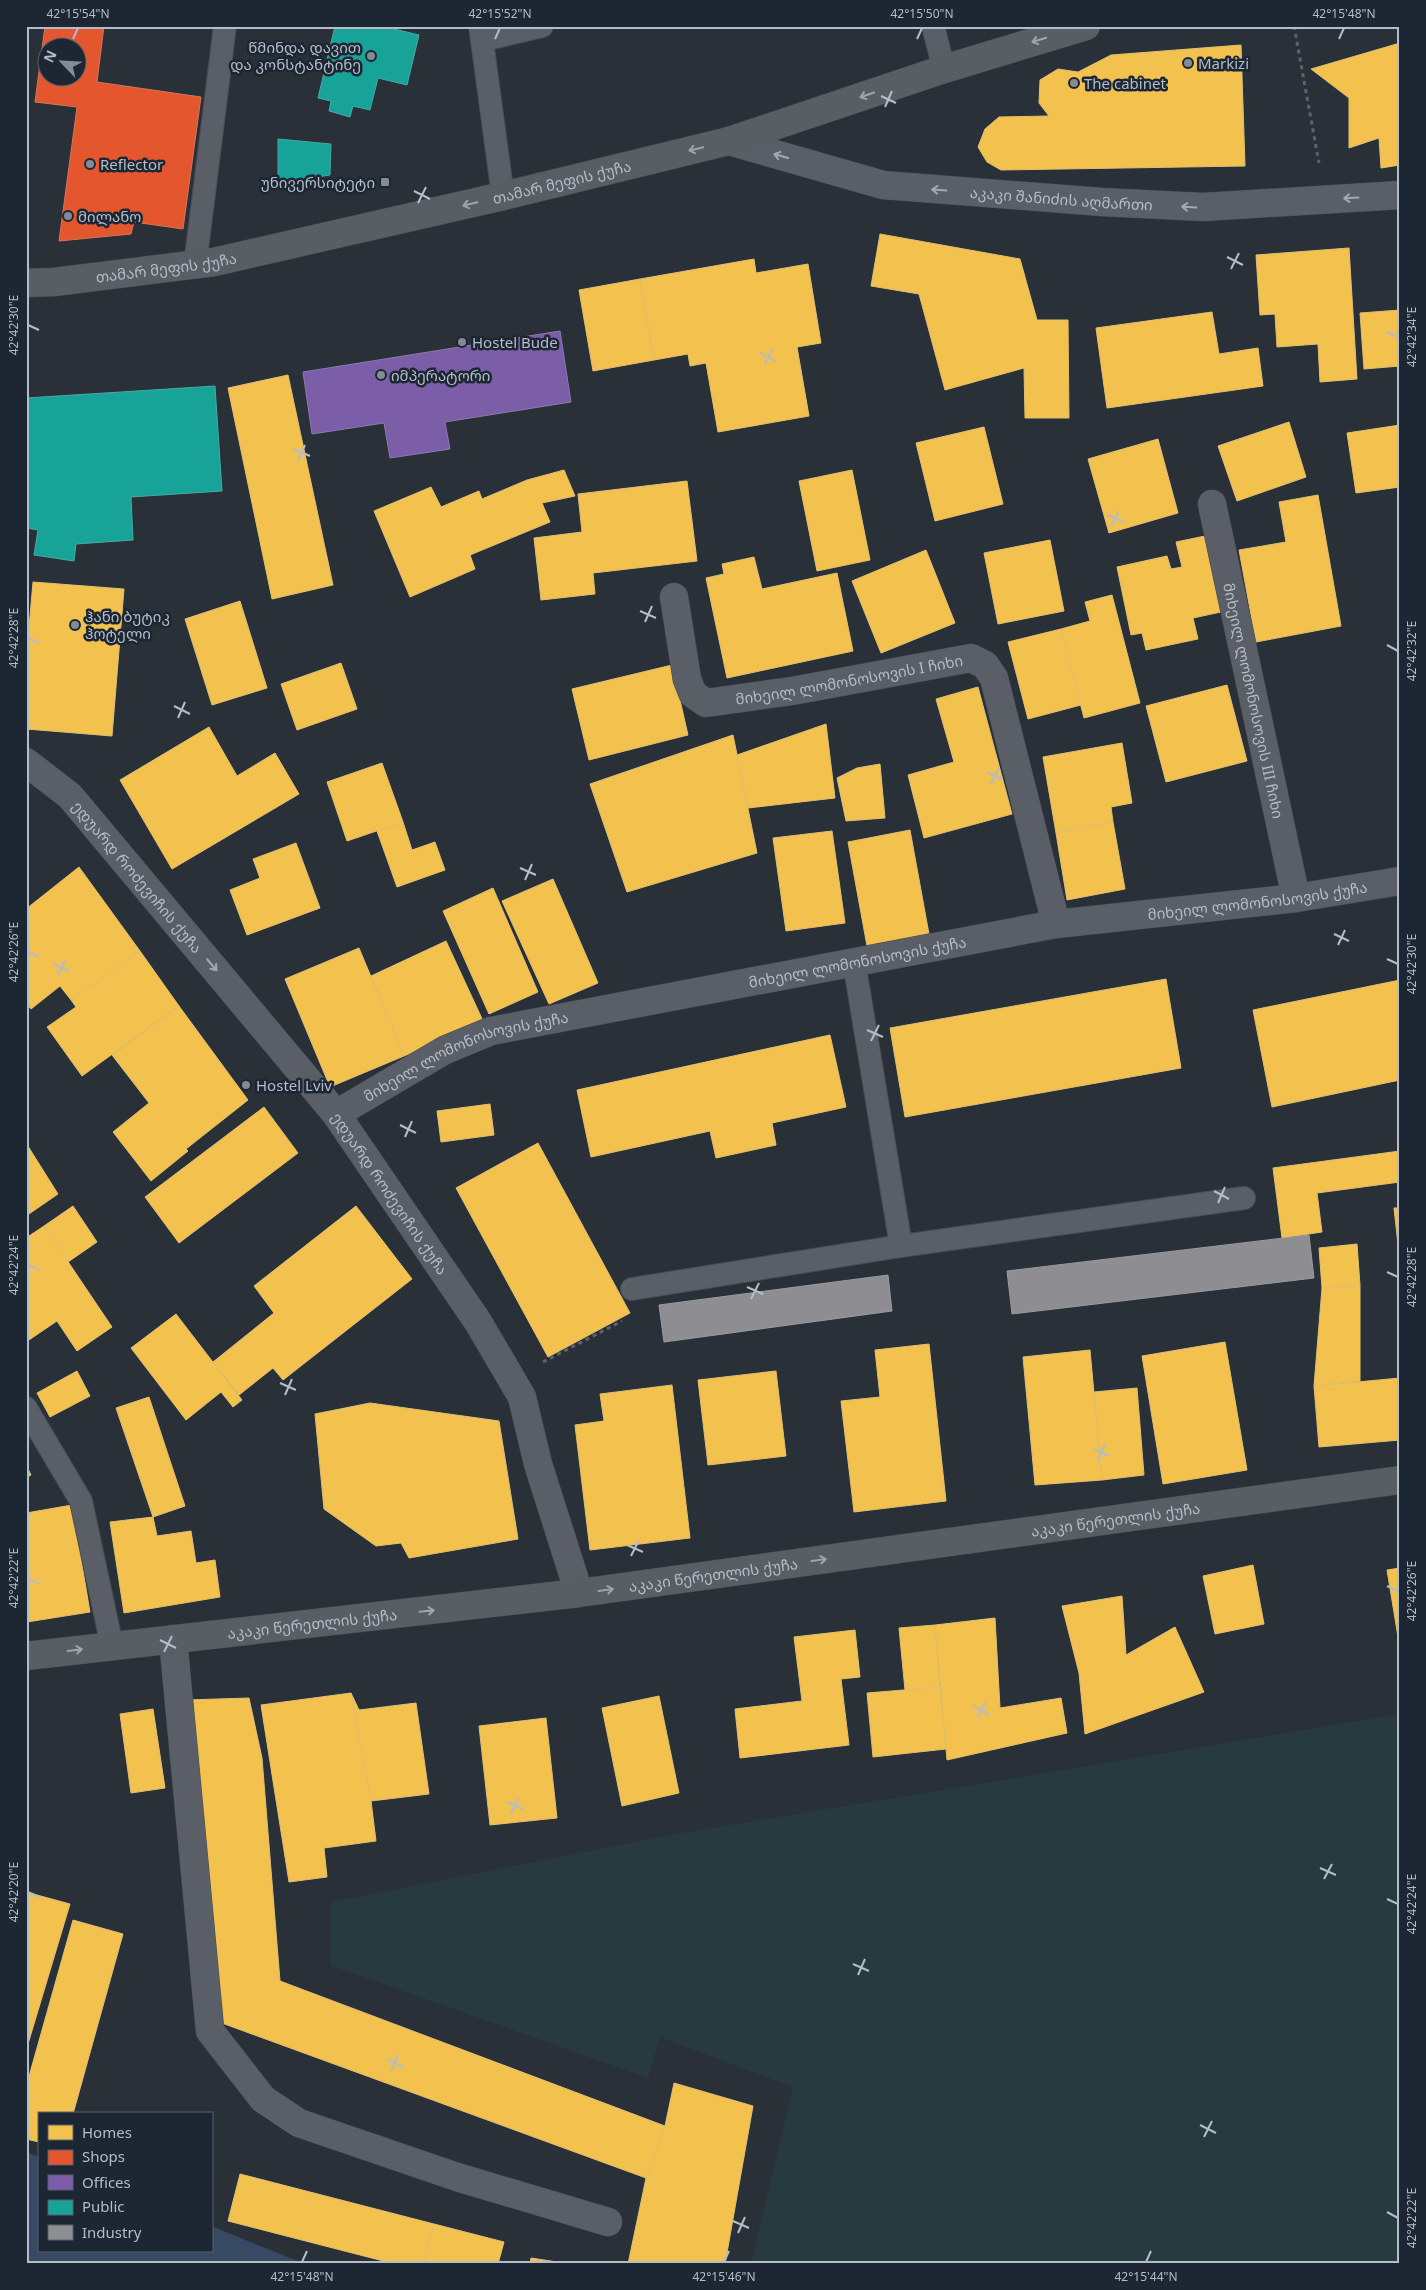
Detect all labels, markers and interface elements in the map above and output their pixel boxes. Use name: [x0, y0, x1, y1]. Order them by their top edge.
text: 42°15'54"N: [46, 5, 110, 22]
text: 42°15'52"N: [468, 5, 532, 22]
text: 42°15'50"N: [890, 5, 954, 22]
text: 42°15'48"N: [1312, 5, 1376, 22]
one-way arrow: [1031, 36, 1047, 46]
place label: წმინდა დავით და კონსტანტინე: [230, 37, 361, 74]
north arrow: [38, 38, 88, 88]
text: N: [39, 47, 61, 65]
marker: წმინდა დავით და კონსტანტინე: [365, 50, 377, 62]
place label: Markizi: [1198, 53, 1249, 73]
marker: Markizi: [1182, 57, 1194, 69]
place label: The cabinet: [1084, 73, 1166, 93]
marker: The cabinet: [1068, 77, 1080, 89]
one-way arrow: [860, 90, 876, 100]
one-way arrow: [689, 145, 705, 155]
one-way arrow: [774, 151, 790, 161]
place label: Reflector: [100, 154, 163, 174]
street label: თამარ მეფის ქუჩა: [490, 155, 633, 208]
marker: Reflector: [84, 158, 96, 170]
place label: უნივერსიტეტი: [261, 172, 375, 192]
marker: უნივერსიტეტი: [379, 176, 391, 188]
street label: აკაკი შანიძის აღმართი: [969, 182, 1153, 215]
one-way arrow: [932, 185, 948, 194]
one-way arrow: [1343, 193, 1359, 202]
one-way arrow: [462, 200, 478, 209]
one-way arrow: [1181, 202, 1197, 211]
place label: მილანო: [78, 206, 141, 226]
marker: მილანო: [62, 210, 74, 222]
street label: თამარ მეფის ქუჩა: [94, 247, 238, 287]
text: 42°42'30"E: [5, 295, 22, 355]
text: 42°42'34"E: [1403, 307, 1420, 367]
place label: Hostel Bude: [472, 332, 558, 352]
marker: Hostel Bude: [456, 336, 468, 348]
place label: იმპერატორი: [391, 365, 490, 385]
marker: იმპერატორი: [375, 369, 387, 381]
street label: მიხეილ ლომონოსოვის III ჩიხი: [1219, 581, 1289, 820]
place label: ჰანი ბუტიკ ჰოტელი: [85, 606, 170, 643]
text: 42°42'28"E: [5, 608, 22, 668]
marker: ჰანი ბუტიკ ჰოტელი: [69, 619, 81, 631]
text: 42°42'32"E: [1403, 621, 1420, 681]
street label: მიხეილ ლომონოსოვის I ჩიხი: [734, 650, 964, 709]
street label: ედუარდ როძევიჩის ქუჩა: [68, 796, 207, 957]
street label: მიხეილ ლომონოსოვის ქუჩა: [1147, 877, 1369, 924]
text: 42°42'26"E: [5, 922, 22, 982]
street label: მიხეილ ლომონოსოვის ქუჩა: [747, 931, 968, 992]
text: 42°42'30"E: [1403, 934, 1420, 994]
one-way arrow: [206, 958, 217, 971]
street label: მიხეილ ლომონოსოვის ქუჩა: [360, 1007, 570, 1106]
place label: Hostel Lviv: [256, 1075, 332, 1095]
marker: Hostel Lviv: [240, 1079, 252, 1091]
street label: ედუარდ როძევიჩის ქუჩა: [327, 1108, 453, 1278]
text: 42°42'24"E: [5, 1235, 22, 1295]
text: 42°42'28"E: [1403, 1247, 1420, 1307]
street label: აკაკი წერეთლის ქუჩა: [1029, 1498, 1201, 1541]
text: 42°42'22"E: [5, 1548, 22, 1608]
street label: აკაკი წერეთლის ქუჩა: [627, 1553, 799, 1596]
one-way arrow: [811, 1555, 827, 1565]
text: 42°42'26"E: [1403, 1561, 1420, 1621]
one-way arrow: [598, 1584, 614, 1594]
street label: აკაკი წერეთლის ქუჩა: [226, 1604, 398, 1643]
one-way arrow: [419, 1606, 435, 1615]
one-way arrow: [66, 1645, 82, 1655]
text: 42°42'20"E: [5, 1862, 22, 1922]
text: 42°42'24"E: [1403, 1874, 1420, 1934]
legend: [38, 2112, 212, 2252]
text: Homes: [82, 2122, 132, 2142]
text: Shops: [82, 2146, 125, 2166]
text: Offices: [82, 2172, 131, 2192]
text: 42°42'22"E: [1403, 2188, 1420, 2248]
text: Public: [82, 2196, 125, 2216]
text: Industry: [82, 2222, 142, 2242]
text: 42°15'48"N: [270, 2268, 334, 2285]
text: 42°15'46"N: [692, 2268, 756, 2285]
text: 42°15'44"N: [1114, 2268, 1178, 2285]

